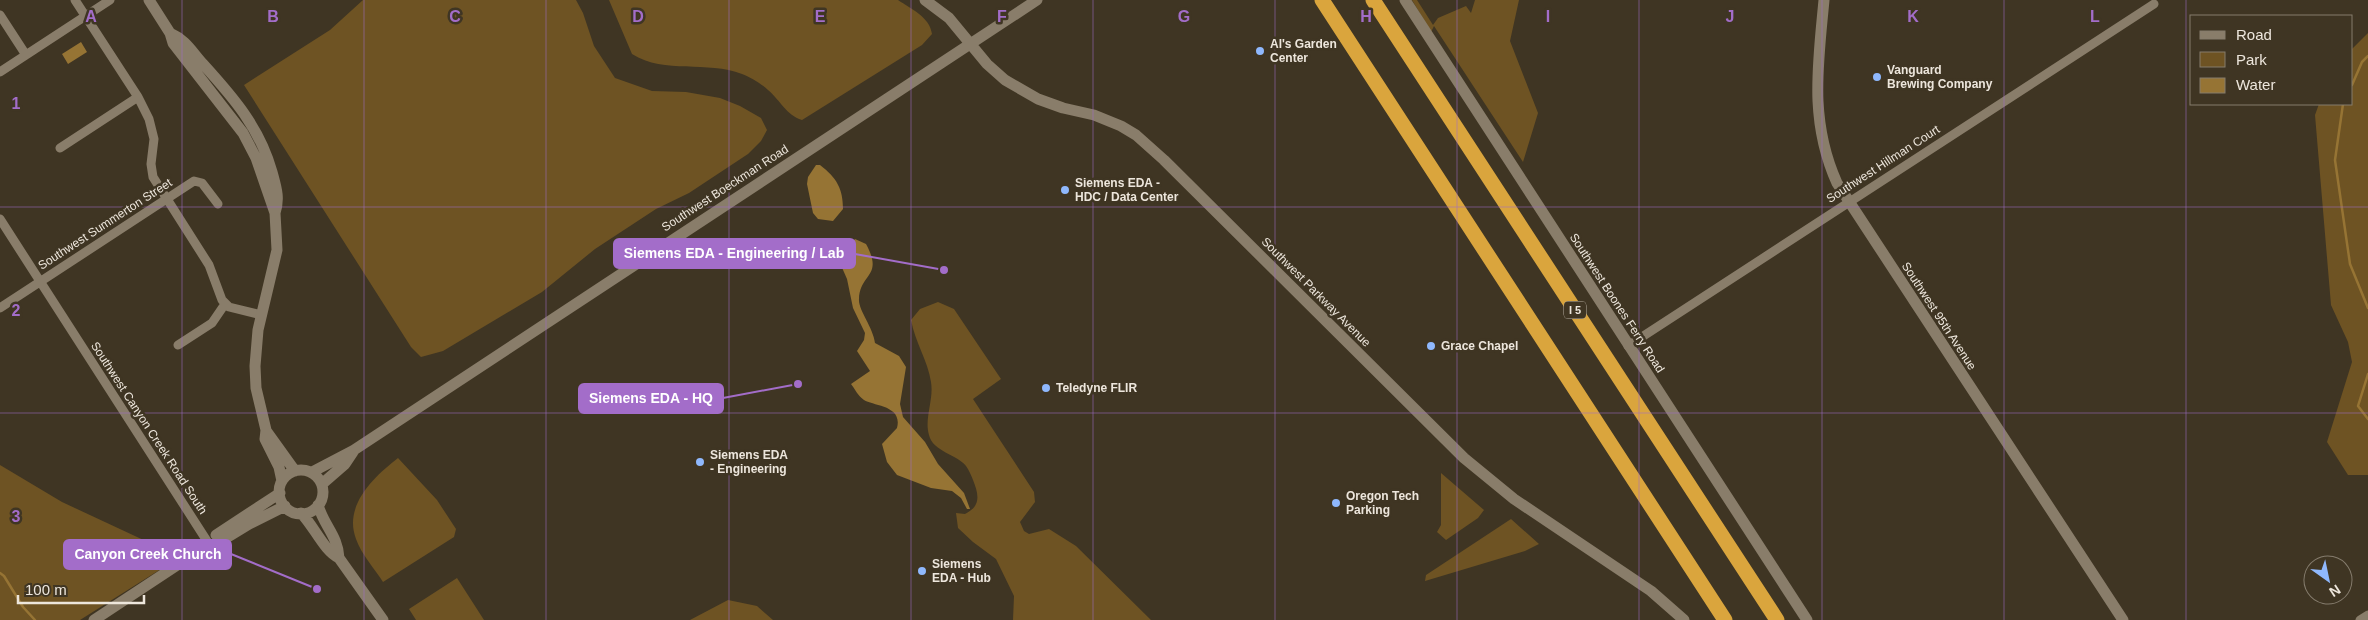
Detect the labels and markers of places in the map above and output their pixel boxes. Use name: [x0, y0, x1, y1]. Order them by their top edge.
place label: Al's Garden Center: [1270, 37, 1337, 65]
marker: Al's Garden Center: [1254, 45, 1266, 57]
place label: Vanguard Brewing Company: [1887, 63, 1993, 91]
marker: Vanguard Brewing Company: [1871, 71, 1883, 83]
place label: Siemens EDA - HDC / Data Center: [1075, 176, 1179, 204]
marker: Siemens EDA - HDC / Data Center: [1059, 184, 1071, 196]
callout: Siemens EDA - Engineering / Lab: [614, 239, 855, 268]
place label: Grace Chapel: [1441, 339, 1518, 353]
marker: Grace Chapel: [1425, 340, 1437, 352]
place label: Teledyne FLIR: [1056, 381, 1137, 395]
marker: Teledyne FLIR: [1040, 382, 1052, 394]
callout: Siemens EDA - HQ: [579, 384, 723, 413]
place label: Siemens EDA - Engineering: [710, 448, 788, 476]
marker: Siemens EDA - Engineering: [694, 456, 706, 468]
place label: Oregon Tech Parking: [1346, 489, 1419, 517]
marker: Oregon Tech Parking: [1330, 497, 1342, 509]
callout: Canyon Creek Church: [64, 540, 231, 569]
place label: Siemens EDA - Hub: [932, 557, 991, 585]
marker: Siemens EDA - Hub: [916, 565, 928, 577]

